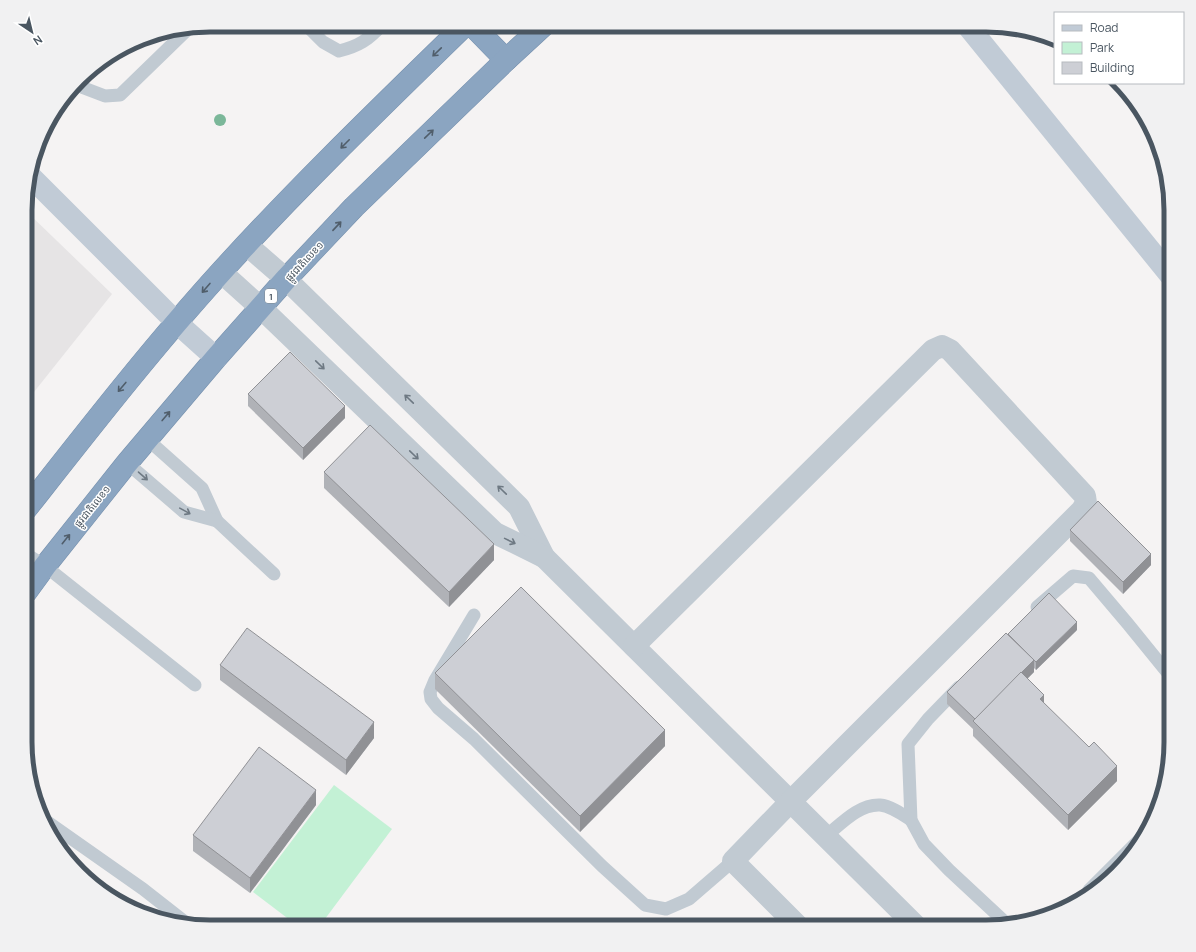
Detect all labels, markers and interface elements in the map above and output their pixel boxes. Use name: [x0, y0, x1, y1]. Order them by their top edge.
north arrow: [12, 12, 52, 52]
legend: [1054, 12, 1184, 84]
text: Road: [1090, 19, 1118, 36]
text: N: [30, 32, 46, 49]
text: Park: [1090, 39, 1115, 56]
one-way arrow: [432, 47, 442, 57]
text: Building: [1090, 59, 1134, 76]
one-way arrow: [424, 129, 434, 139]
one-way arrow: [340, 139, 350, 148]
one-way arrow: [332, 221, 342, 231]
street label: ផ្លូវជាតិលេខ១: [282, 238, 328, 286]
one-way arrow: [202, 283, 211, 293]
road number: 1: [265, 289, 277, 303]
one-way arrow: [315, 360, 325, 370]
one-way arrow: [118, 382, 127, 393]
one-way arrow: [404, 394, 414, 404]
one-way arrow: [162, 411, 171, 422]
one-way arrow: [409, 451, 419, 460]
one-way arrow: [137, 472, 148, 481]
street label: ផ្លូវជាតិលេខ១: [71, 482, 115, 532]
one-way arrow: [497, 485, 507, 495]
one-way arrow: [179, 507, 191, 515]
one-way arrow: [62, 533, 71, 544]
one-way arrow: [504, 538, 516, 545]

